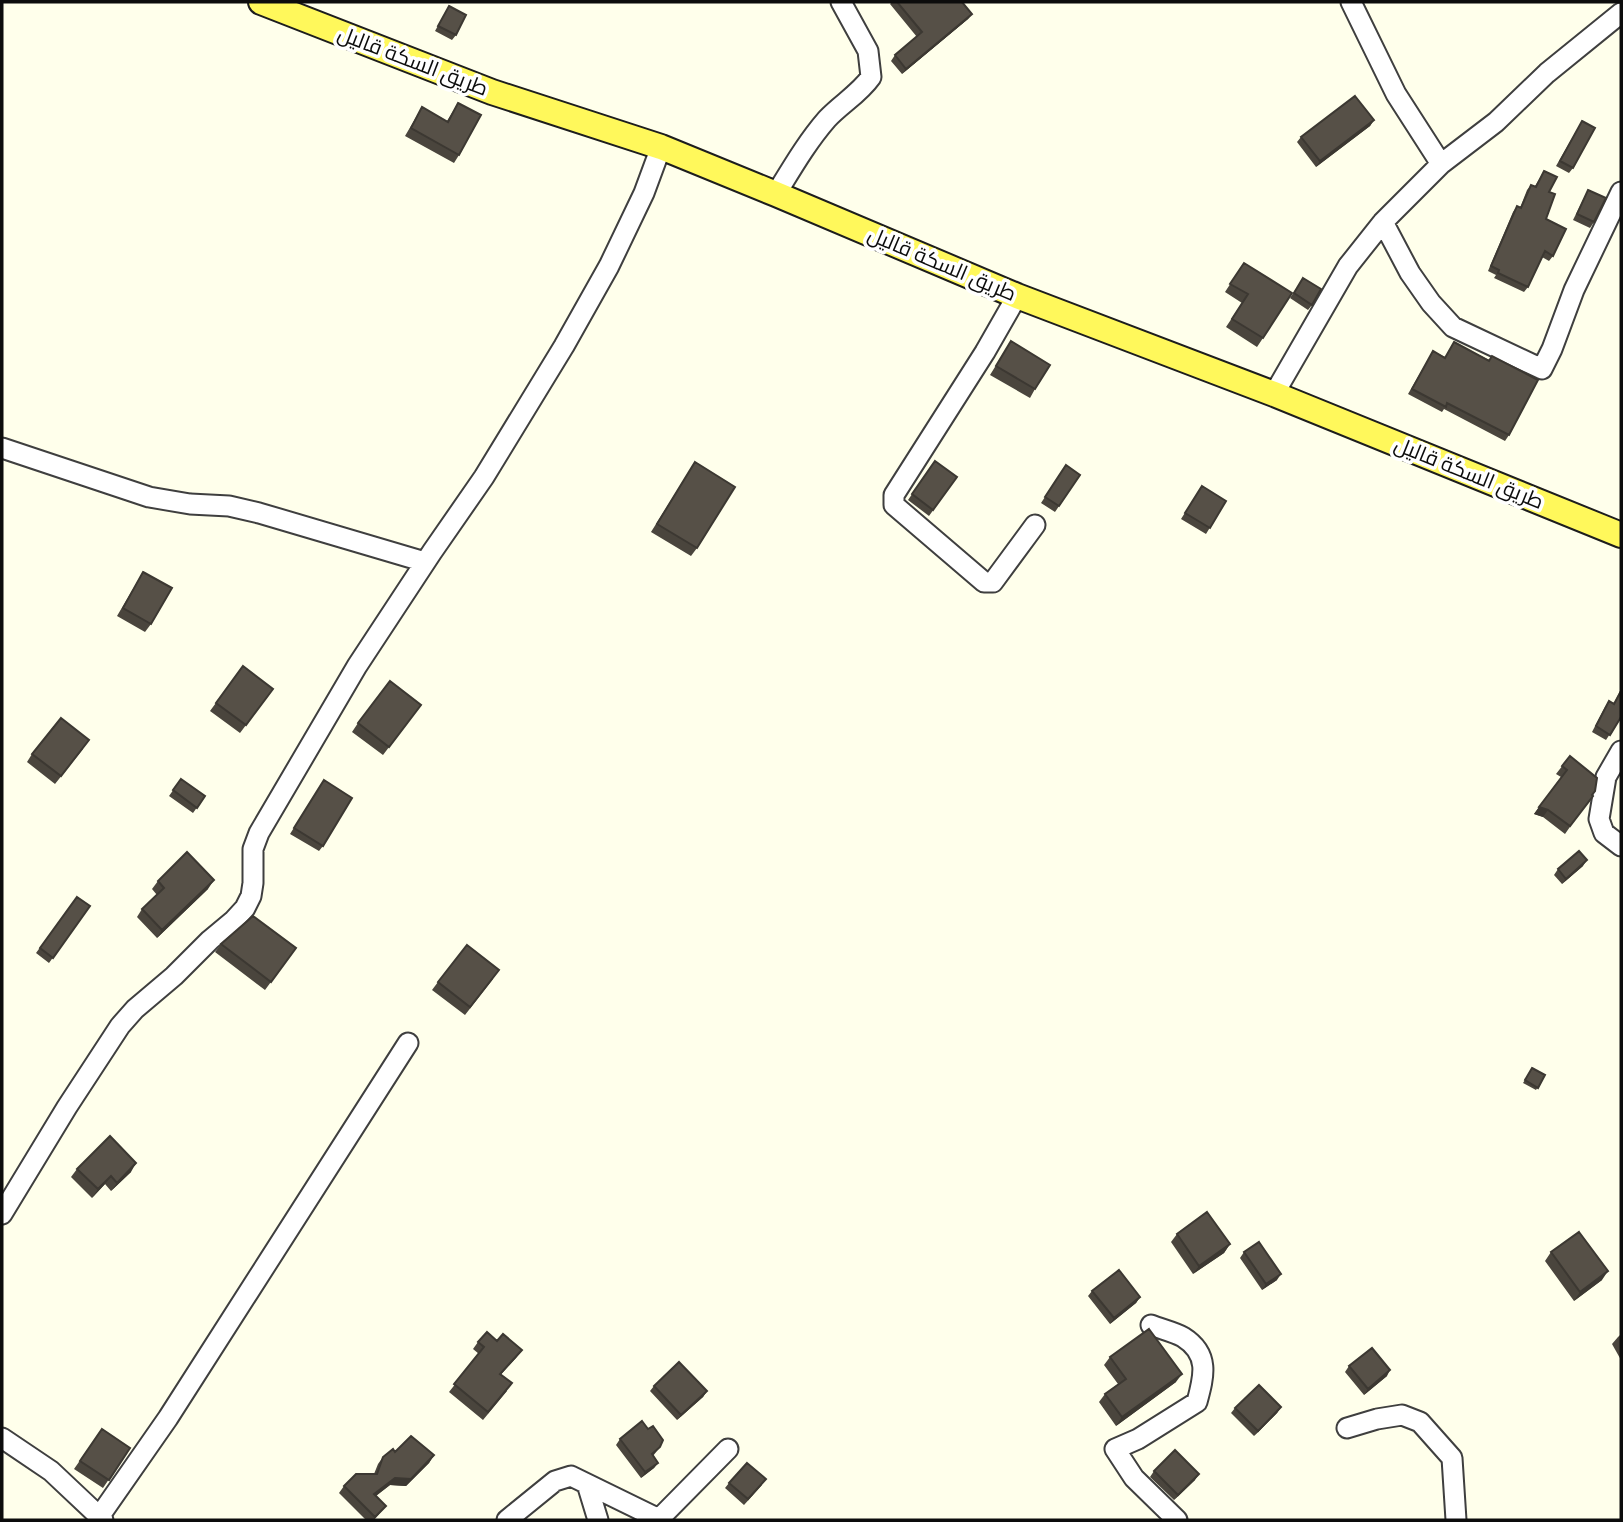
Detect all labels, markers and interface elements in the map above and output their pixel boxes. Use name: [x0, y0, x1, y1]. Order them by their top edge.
street label: طريق السكة قاليل: [334, 19, 492, 103]
street label: طريق السكة قاليل: [863, 219, 1021, 308]
street label: طريق السكة قاليل: [1390, 429, 1548, 516]

